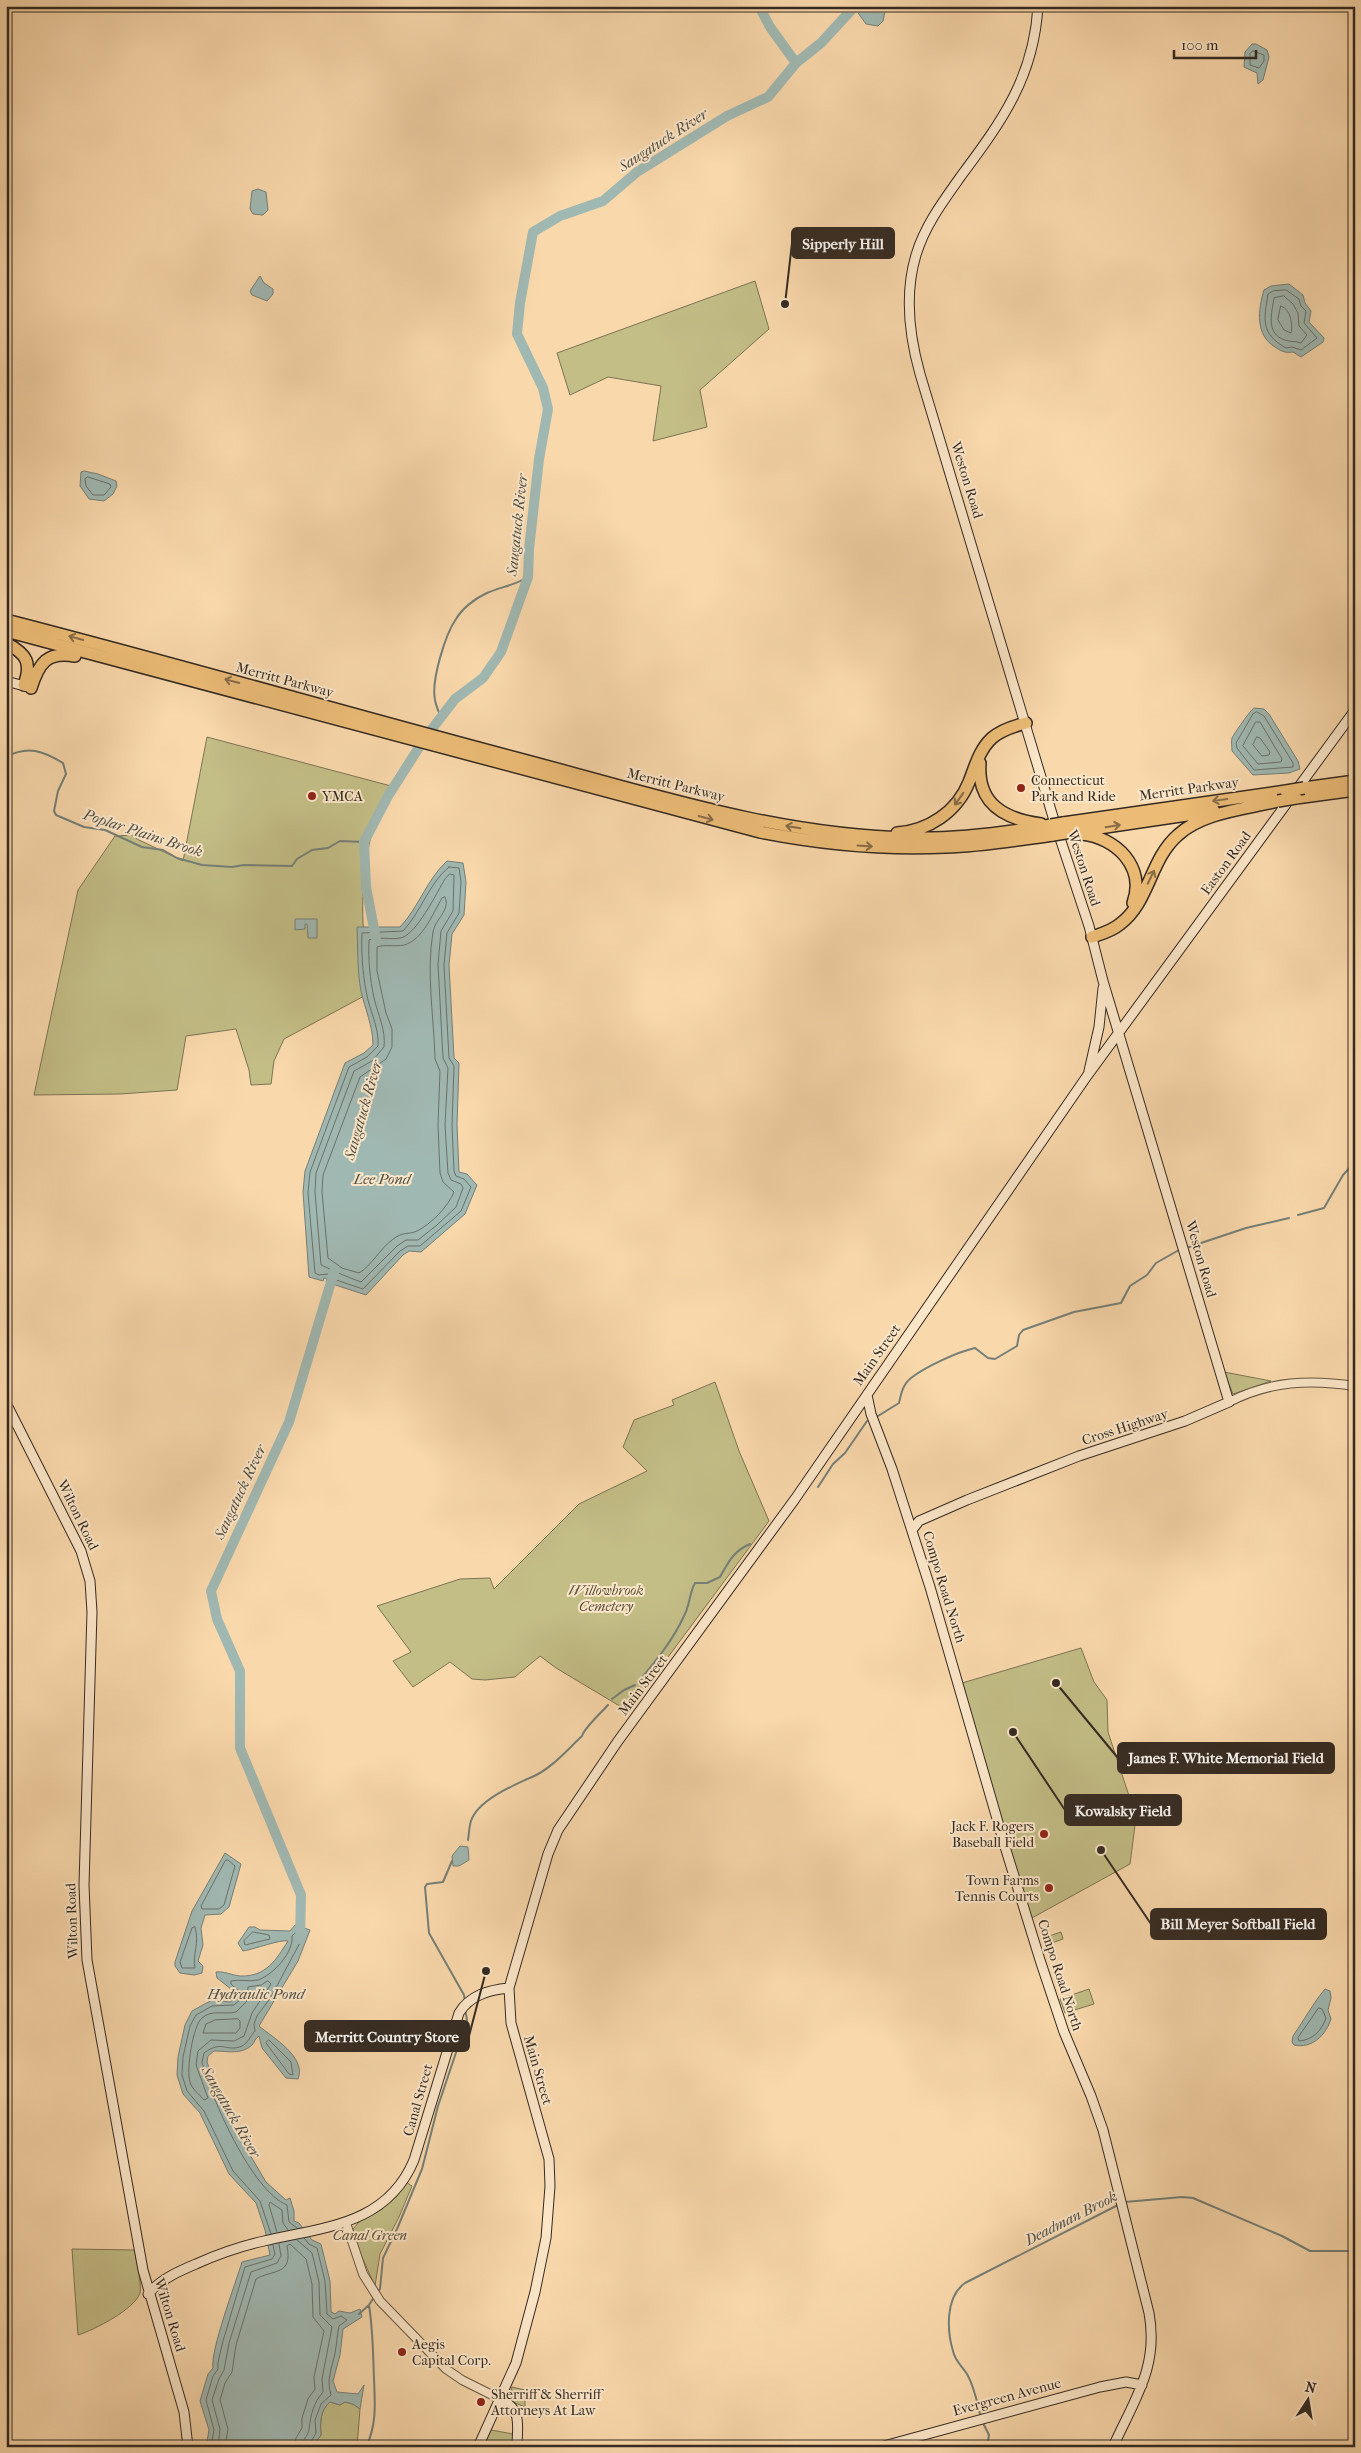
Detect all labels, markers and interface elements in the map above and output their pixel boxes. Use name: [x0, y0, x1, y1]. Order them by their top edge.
scale bar: [1174, 28, 1256, 60]
text: 100 m: [1181, 36, 1219, 54]
water label: Saugatuck River: [614, 104, 712, 176]
callout: Sipperly Hill: [792, 228, 894, 258]
text: Sipperly Hill: [802, 235, 885, 253]
street label: Weston Road: [947, 439, 987, 521]
water label: Saugatuck River: [503, 472, 531, 578]
one-way arrow: [68, 633, 84, 643]
street label: Merritt Parkway: [234, 659, 336, 701]
one-way arrow: [225, 676, 241, 686]
street label: Merritt Parkway: [625, 765, 727, 806]
place label: Connecticut Park and Ride: [1031, 772, 1116, 805]
street label: Merritt Parkway: [1138, 774, 1240, 804]
marker: Connecticut Park and Ride: [1015, 782, 1027, 794]
place label: YMCA: [321, 788, 364, 805]
marker: YMCA: [306, 790, 318, 802]
one-way arrow: [954, 792, 964, 806]
one-way arrow: [1212, 795, 1228, 805]
water label: Poplar Plains Brook: [80, 805, 205, 861]
one-way arrow: [697, 814, 713, 823]
one-way arrow: [1104, 820, 1120, 830]
one-way arrow: [786, 821, 802, 831]
street label: Weston Road: [1063, 827, 1104, 909]
street label: Easton Road: [1197, 828, 1255, 898]
one-way arrow: [857, 841, 873, 851]
one-way arrow: [1146, 869, 1156, 884]
water label: Saugatuck River: [340, 1057, 386, 1163]
water label: Lee Pond: [353, 1170, 413, 1188]
street label: Weston Road: [1182, 1218, 1220, 1300]
street label: Main Street: [850, 1321, 904, 1389]
street label: Cross Highway: [1080, 1405, 1171, 1449]
water label: Saugatuck River: [210, 1441, 270, 1543]
street label: Wilton Road: [53, 1476, 102, 1553]
street label: Compo Road North: [919, 1529, 969, 1645]
park label: Willowbrook Cemetery: [568, 1582, 644, 1615]
street label: Main Street: [615, 1651, 671, 1719]
callout: James F. White Memorial Field: [1118, 1743, 1334, 1773]
text: James F. White Memorial Field: [1126, 1749, 1325, 1767]
callout: Kowalsky Field: [1065, 1795, 1181, 1825]
text: Kowalsky Field: [1075, 1802, 1172, 1820]
place label: Jack F. Rogers Baseball Field: [950, 1818, 1034, 1851]
marker: Jack F. Rogers Baseball Field: [1038, 1828, 1050, 1840]
place label: Town Farms Tennis Courts: [955, 1872, 1039, 1905]
street label: Wilton Road: [62, 1882, 82, 1960]
marker: Town Farms Tennis Courts: [1043, 1882, 1055, 1894]
callout: Bill Meyer Softball Field: [1151, 1909, 1326, 1939]
text: Bill Meyer Softball Field: [1161, 1915, 1316, 1933]
street label: Compo Road North: [1034, 1917, 1086, 2033]
water label: Hydraulic Pond: [207, 1985, 307, 2003]
callout: Merritt Country Store: [305, 2021, 469, 2051]
text: Merritt Country Store: [314, 2028, 460, 2046]
street label: Main Street: [520, 2033, 556, 2107]
water label: Saugatuck River: [197, 2062, 265, 2162]
street label: Canal Street: [400, 2062, 436, 2138]
water label: Deadman Brook: [1021, 2187, 1120, 2249]
park label: Canal Green: [333, 2227, 407, 2244]
street label: Wilton Road: [150, 2275, 189, 2354]
place label: Aegis Capital Corp.: [411, 2336, 491, 2369]
marker: Aegis Capital Corp.: [396, 2346, 408, 2358]
street label: Evergreen Avenue: [951, 2374, 1063, 2420]
north arrow: [1284, 2376, 1334, 2426]
text: N: [1304, 2378, 1318, 2397]
place label: Sherriff & Sherriff Attorneys At Law: [490, 2386, 605, 2419]
marker: Sherriff & Sherriff Attorneys At Law: [475, 2396, 487, 2408]

